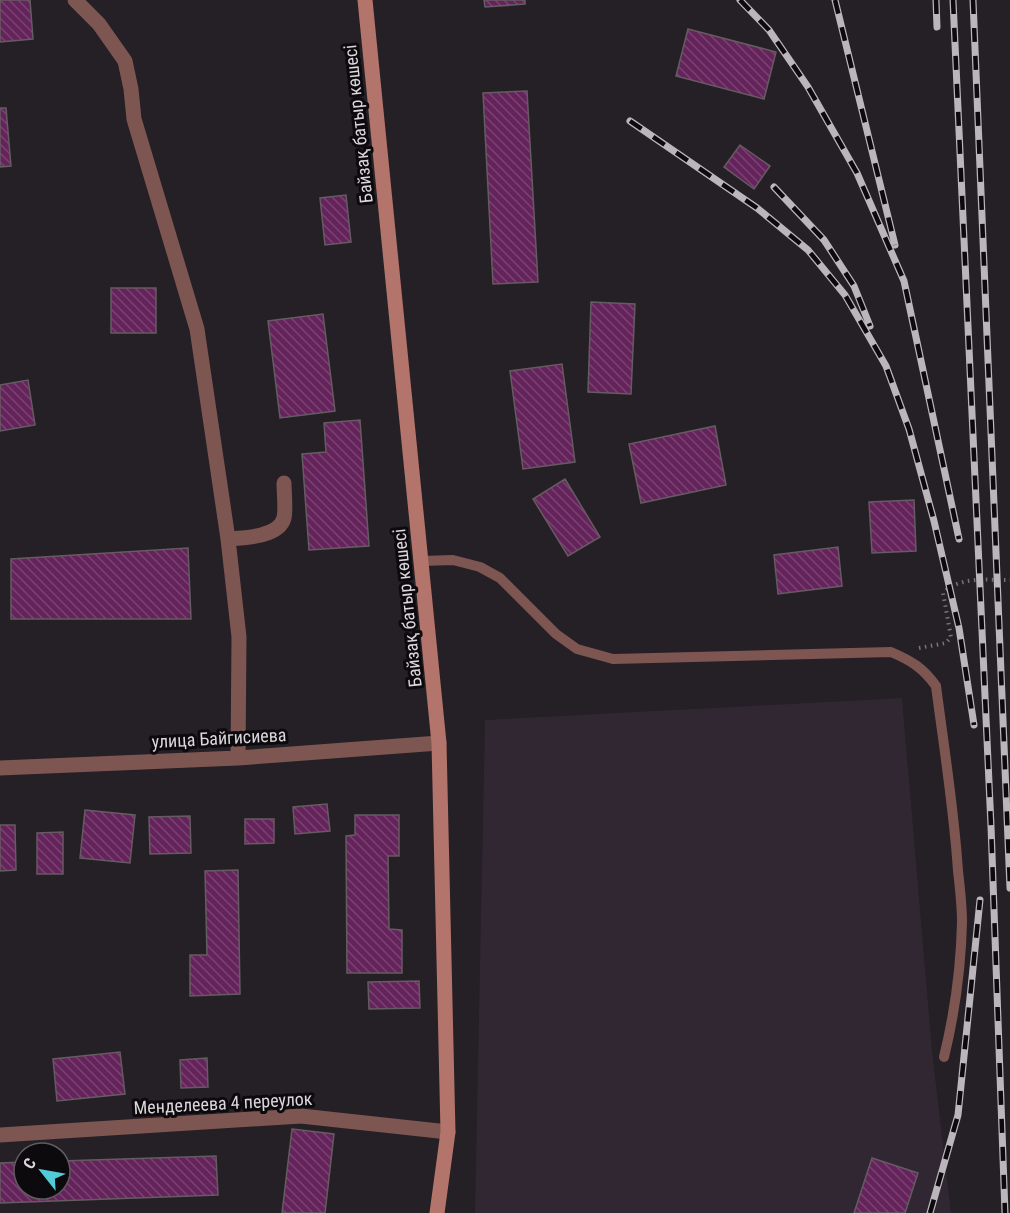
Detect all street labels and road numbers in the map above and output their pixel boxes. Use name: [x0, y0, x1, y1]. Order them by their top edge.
street label: Байзақ батыр көшесі: [339, 44, 377, 204]
street label: Байзақ батыр көшесі: [388, 528, 426, 688]
street label: улица Байгисиева: [151, 724, 287, 752]
street label: Менделеева 4 переулок: [133, 1088, 313, 1118]

